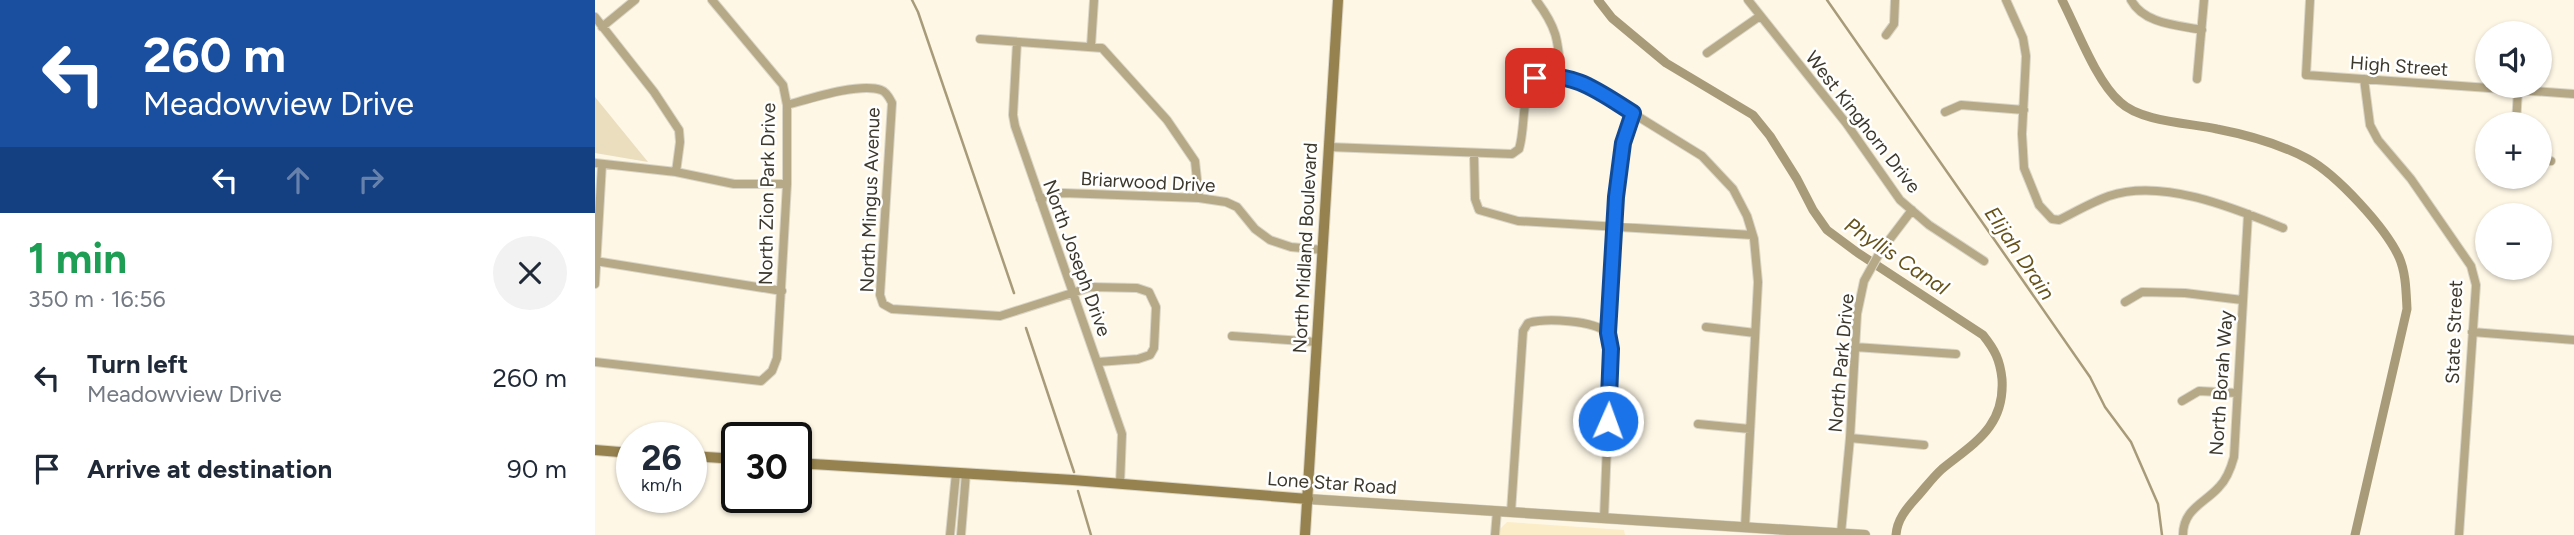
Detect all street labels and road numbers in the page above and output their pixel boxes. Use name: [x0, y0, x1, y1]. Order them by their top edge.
street label: West Kinghorn Drive: [1800, 47, 1926, 197]
street label: High Street: [2349, 51, 2449, 81]
street label: North Zion Park Drive: [754, 103, 780, 285]
street label: North Mingus Avenue: [855, 107, 885, 293]
street label: North Midland Boulevard: [1288, 142, 1322, 354]
street label: Briarwood Drive: [1080, 167, 1216, 197]
street label: North Joseph Drive: [1038, 176, 1116, 340]
street label: State Street: [2441, 280, 2467, 384]
street label: North Park Drive: [1823, 293, 1859, 433]
street label: North Borah Way: [2204, 310, 2238, 456]
street label: Lone Star Road: [1266, 467, 1398, 499]

